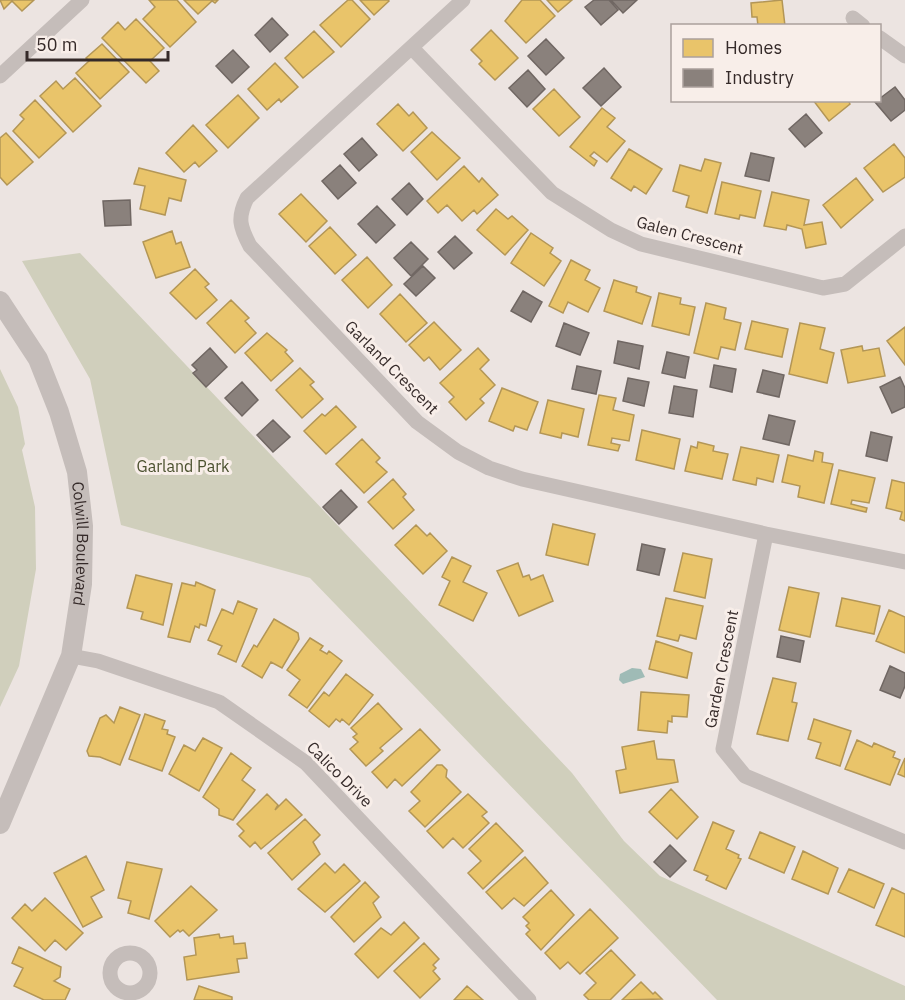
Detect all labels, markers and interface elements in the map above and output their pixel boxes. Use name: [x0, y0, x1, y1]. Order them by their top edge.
scale bar: [27, 24, 168, 62]
legend: [671, 24, 881, 102]
text: 50 m: [36, 33, 78, 56]
text: Homes: [725, 36, 782, 59]
text: Industry: [725, 66, 794, 89]
street label: Galen Crescent: [635, 211, 745, 259]
street label: Garland Crescent: [341, 316, 443, 418]
park label: Garland Park: [137, 456, 230, 476]
street label: Colwill Boulevard: [68, 480, 93, 607]
street label: Garden Crescent: [700, 608, 742, 730]
street label: Calico Drive: [303, 737, 377, 811]

